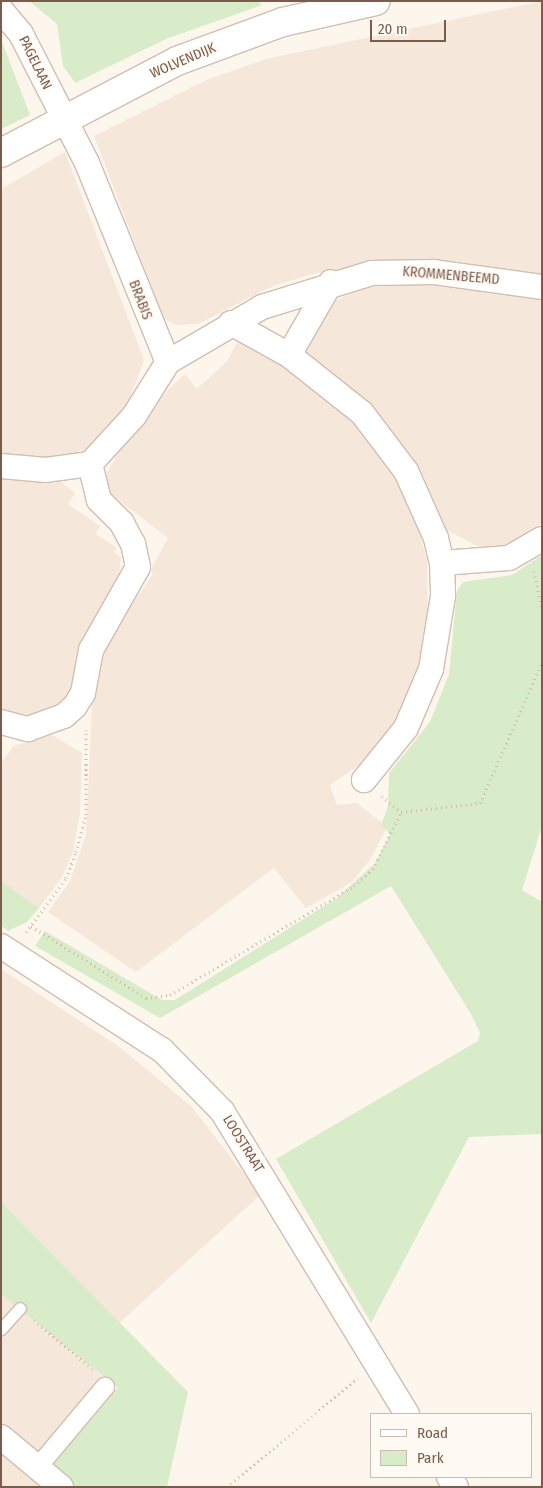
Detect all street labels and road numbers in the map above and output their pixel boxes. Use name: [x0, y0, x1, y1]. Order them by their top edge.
street label: PAGELAAN: [15, 33, 55, 93]
street label: WOLVENDIJK: [148, 40, 218, 82]
street label: KROMMENBEEMD: [402, 263, 500, 289]
street label: BRABIS: [125, 278, 155, 322]
street label: LOOSTRAAT: [219, 1112, 267, 1176]

